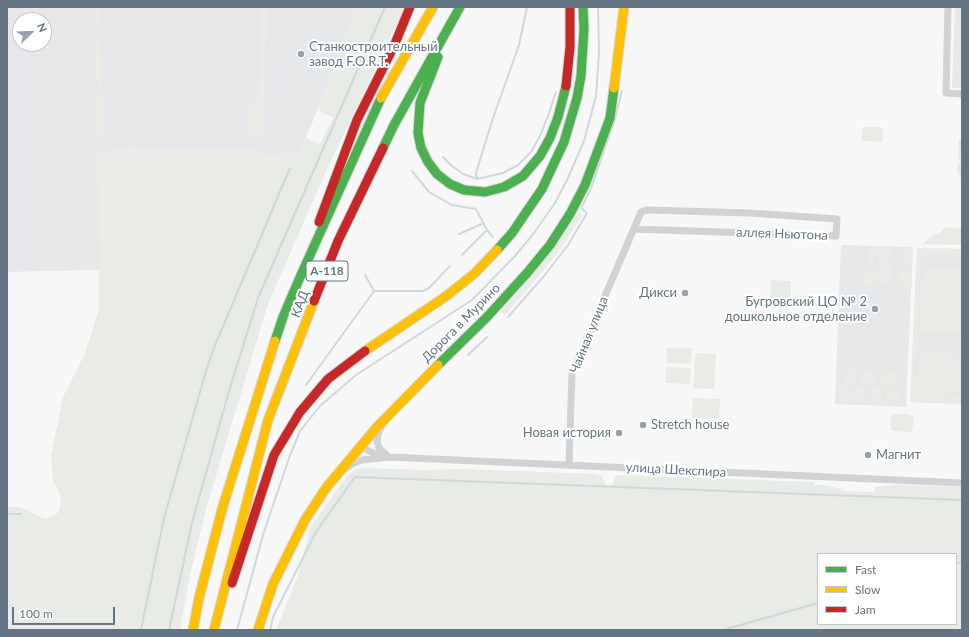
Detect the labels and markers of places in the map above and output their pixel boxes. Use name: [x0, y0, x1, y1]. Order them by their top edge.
place label: Станкостроительный завод F.O.R.T.: [309, 39, 438, 70]
marker: Станкостроительный завод F.O.R.T.: [296, 49, 306, 59]
place label: Дикси: [639, 285, 677, 301]
marker: Дикси: [680, 288, 690, 298]
place label: Бугровский ЦО № 2 дошкольное отделение: [725, 294, 867, 325]
marker: Бугровский ЦО № 2 дошкольное отделение: [870, 304, 880, 314]
place label: Stretch house: [651, 417, 729, 433]
marker: Stretch house: [638, 420, 648, 430]
place label: Новая история: [523, 425, 611, 441]
marker: Новая история: [614, 428, 624, 438]
place label: Магнит: [876, 447, 921, 463]
marker: Магнит: [863, 450, 873, 460]

